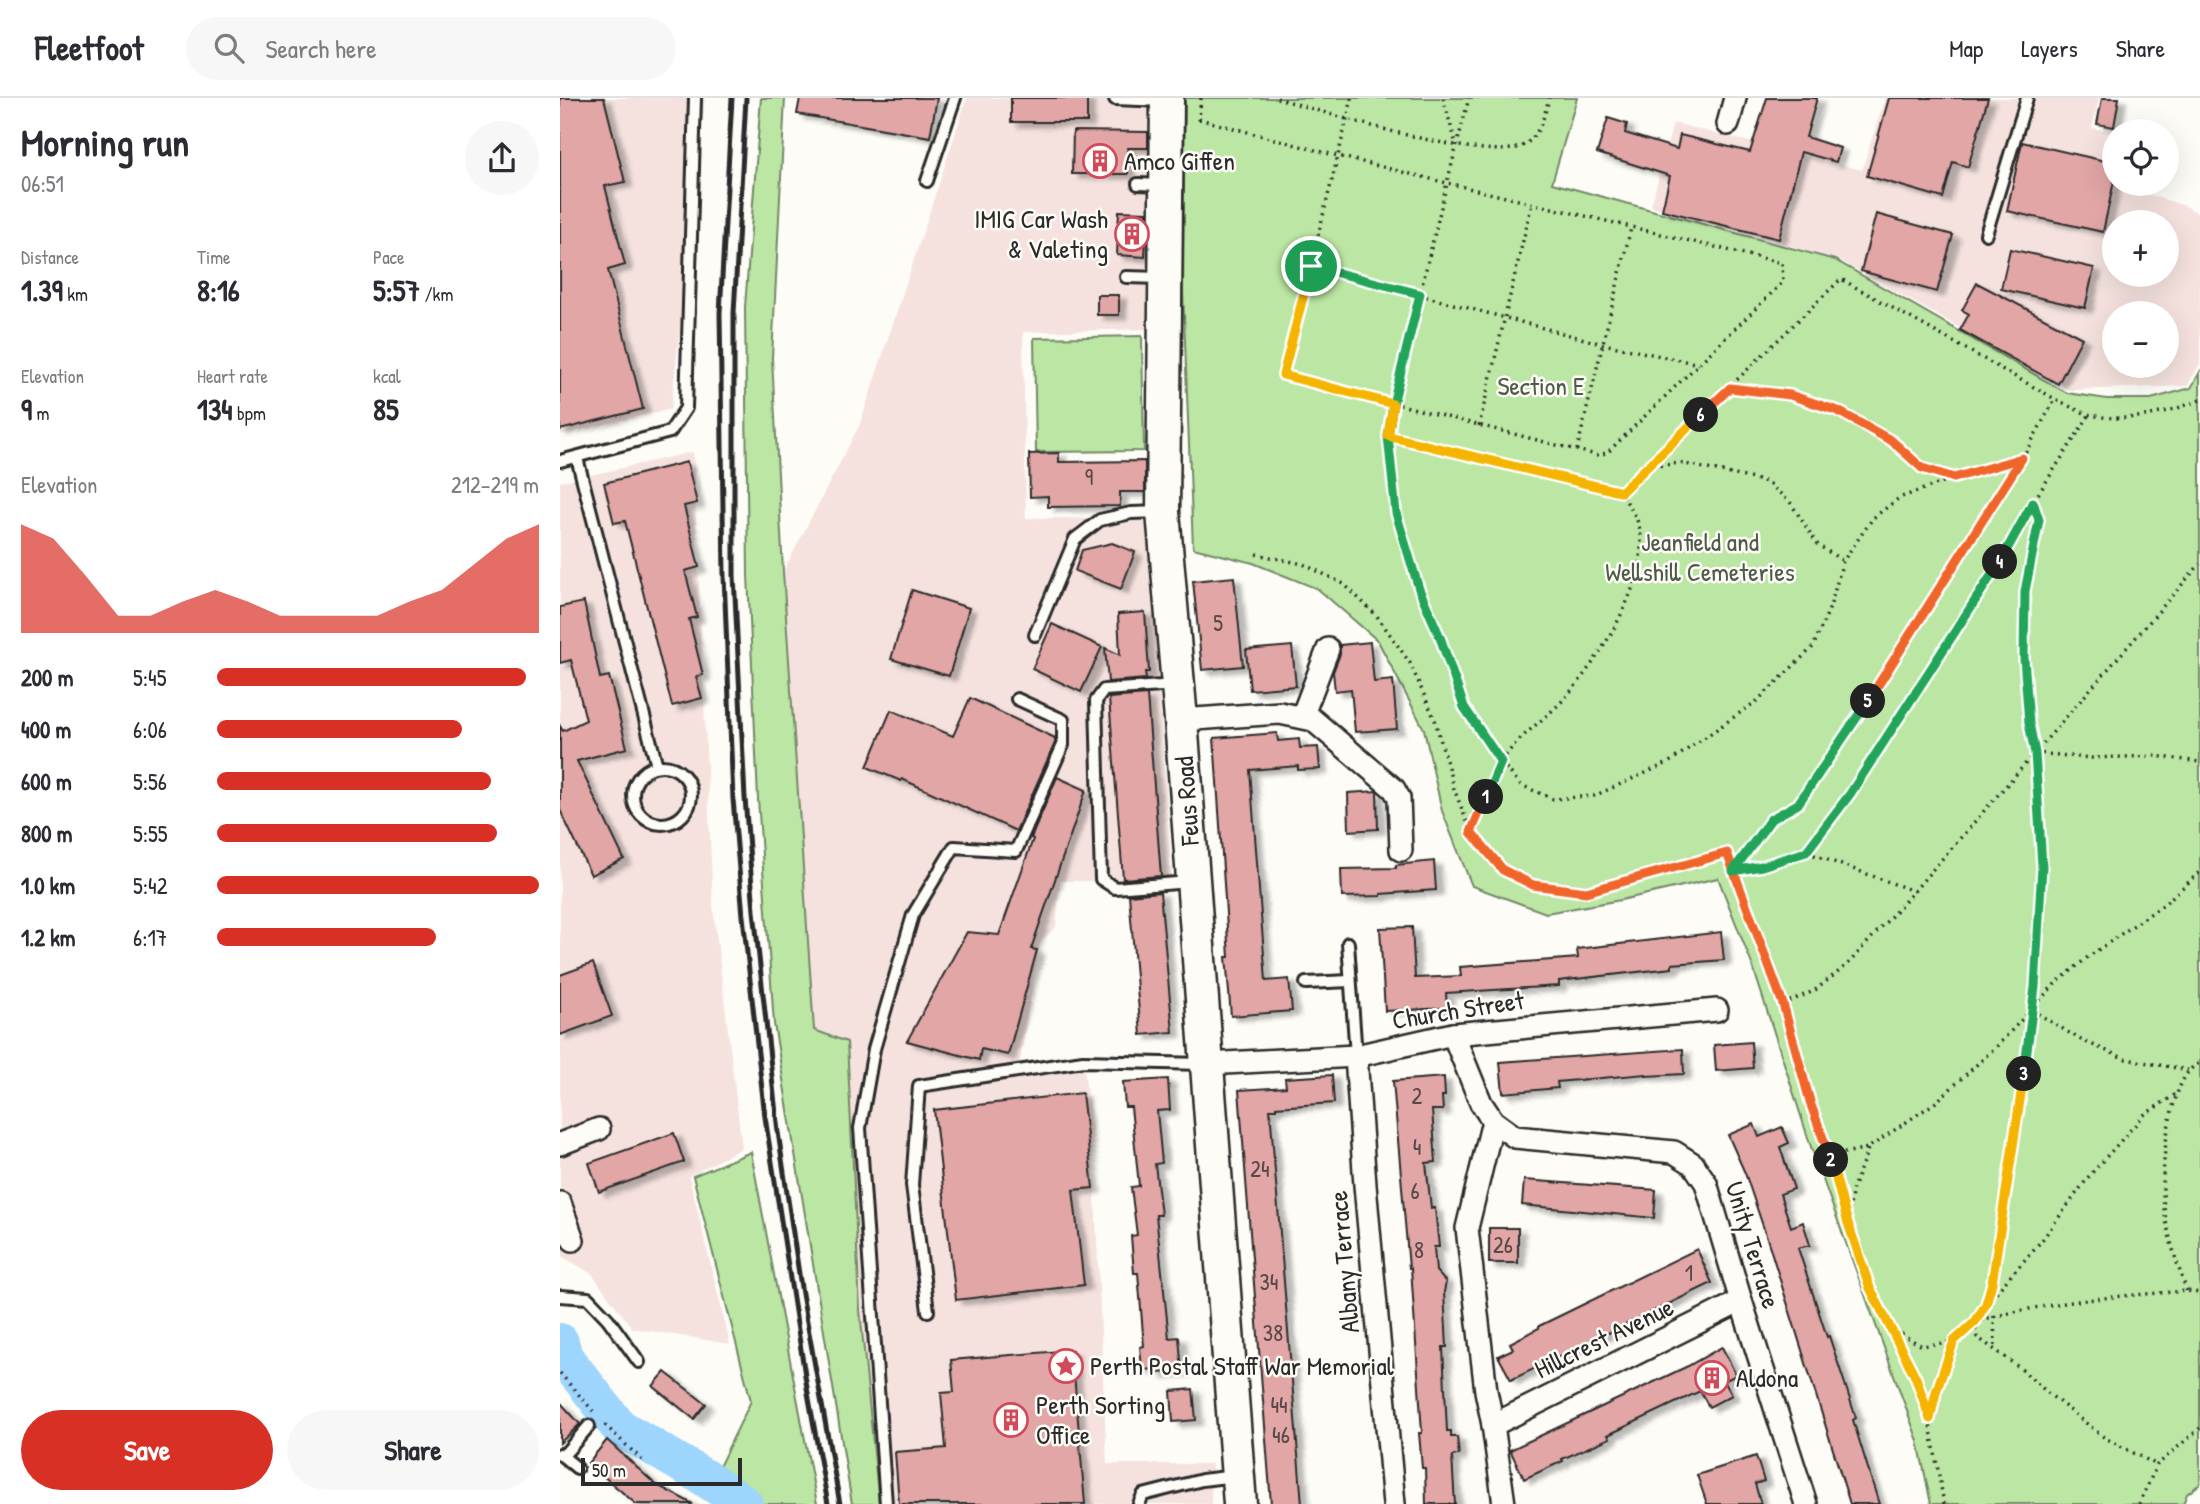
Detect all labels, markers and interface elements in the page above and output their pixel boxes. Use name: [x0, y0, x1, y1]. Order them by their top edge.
search box: [186, 17, 676, 80]
text: Fleetfoot: [35, 26, 144, 70]
icon: search: [210, 29, 248, 67]
text: Search here: [266, 31, 377, 66]
text: Map: [1949, 32, 1983, 64]
text: Layers: [2021, 32, 2078, 64]
text: Share: [2116, 32, 2165, 64]
text: Morning run: [21, 116, 189, 168]
map controls: [2102, 119, 2179, 378]
button: locate: [2102, 119, 2179, 196]
button: share: [465, 121, 539, 195]
building icon: Amco Giffen: [1081, 142, 1119, 180]
place label: Amco Giffen: [1124, 143, 1235, 178]
text: 06:51: [21, 168, 64, 199]
place label: IMIG Car Wash & Valeting: [974, 201, 1108, 266]
button: +: [2102, 210, 2179, 287]
building icon: IMIG Car Wash & Valeting: [1113, 215, 1151, 253]
pin: [1281, 236, 1341, 296]
text: Distance: [21, 244, 79, 270]
text: Time: [197, 244, 231, 270]
text: Pace: [373, 244, 405, 270]
icon: arrive: [1292, 247, 1330, 285]
text: 1.39: [21, 270, 63, 310]
text: 8:16: [197, 270, 240, 310]
text: 5:57: [373, 270, 420, 310]
text: km: [63, 281, 88, 307]
text: /km: [420, 281, 453, 307]
button: −: [2102, 301, 2179, 378]
text: Elevation: [21, 363, 84, 389]
text: Heart rate: [197, 363, 268, 389]
text: kcal: [373, 363, 401, 389]
park label: Section E: [1498, 368, 1585, 403]
text: 9: [21, 389, 32, 429]
text: 134: [197, 389, 233, 429]
text: 85: [373, 389, 399, 429]
pin: 6: [1684, 398, 1718, 432]
text: m: [32, 400, 49, 426]
text: bpm: [233, 400, 266, 426]
text: 6: [1697, 401, 1704, 427]
house number: 9: [1085, 461, 1093, 492]
text: Elevation: [21, 469, 97, 500]
text: 212–219 m: [451, 469, 539, 500]
park label: Jeanfield and Wellshill Cemeteries: [1605, 524, 1795, 589]
pin: 4: [1982, 545, 2018, 580]
text: 4: [1996, 548, 2003, 574]
house number: 5: [1213, 607, 1223, 638]
text: 200 m: [21, 662, 73, 693]
text: 5:45: [133, 662, 166, 693]
pin: 5: [1850, 684, 1886, 718]
text: 5: [1863, 687, 1872, 713]
text: 400 m: [21, 714, 71, 745]
text: 6:06: [133, 714, 167, 745]
street label: Feus Road: [1166, 755, 1207, 848]
text: 600 m: [21, 766, 72, 797]
text: 5:56: [133, 766, 167, 797]
pin: 1: [1468, 780, 1504, 814]
text: 1: [1482, 783, 1489, 809]
text: 800 m: [21, 818, 73, 849]
text: 5:55: [133, 818, 168, 849]
text: 1.0 km: [21, 870, 75, 901]
text: 5:42: [133, 870, 167, 901]
text: 1.2 km: [21, 922, 76, 953]
text: 6:17: [133, 922, 167, 953]
street label: Church Street: [1389, 982, 1527, 1037]
pin: 3: [2006, 1056, 2042, 1091]
text: 3: [2019, 1060, 2028, 1086]
house number: 2: [1412, 1080, 1423, 1111]
house number: 4: [1413, 1131, 1421, 1162]
pin: 2: [1814, 1142, 1848, 1178]
text: 2: [1826, 1146, 1835, 1172]
house number: 24: [1250, 1153, 1270, 1184]
house number: 6: [1410, 1175, 1420, 1206]
street label: Unity Terrace: [1718, 1177, 1789, 1313]
street label: Albany Terrace: [1320, 1190, 1367, 1335]
house number: 26: [1493, 1229, 1513, 1260]
house number: 8: [1414, 1234, 1424, 1265]
house number: 1: [1685, 1257, 1693, 1288]
house number: 34: [1260, 1266, 1278, 1297]
street label: Hillcrest Avenue: [1528, 1289, 1679, 1386]
house number: 38: [1263, 1317, 1283, 1348]
place icon: Perth Postal Staff War Memorial: [1047, 1347, 1085, 1385]
place label: Perth Postal Staff War Memorial: [1090, 1348, 1394, 1383]
building icon: Aldona: [1693, 1359, 1731, 1397]
place label: Aldona: [1736, 1360, 1798, 1395]
place label: Perth Sorting Office: [1036, 1387, 1165, 1452]
house number: 44: [1270, 1389, 1288, 1420]
building icon: Perth Sorting Office: [992, 1401, 1030, 1439]
button: Save: [21, 1410, 273, 1490]
button: Share: [287, 1410, 539, 1490]
house number: 46: [1272, 1419, 1290, 1450]
scale bar: [581, 1455, 742, 1487]
text: 50 m: [592, 1457, 626, 1483]

